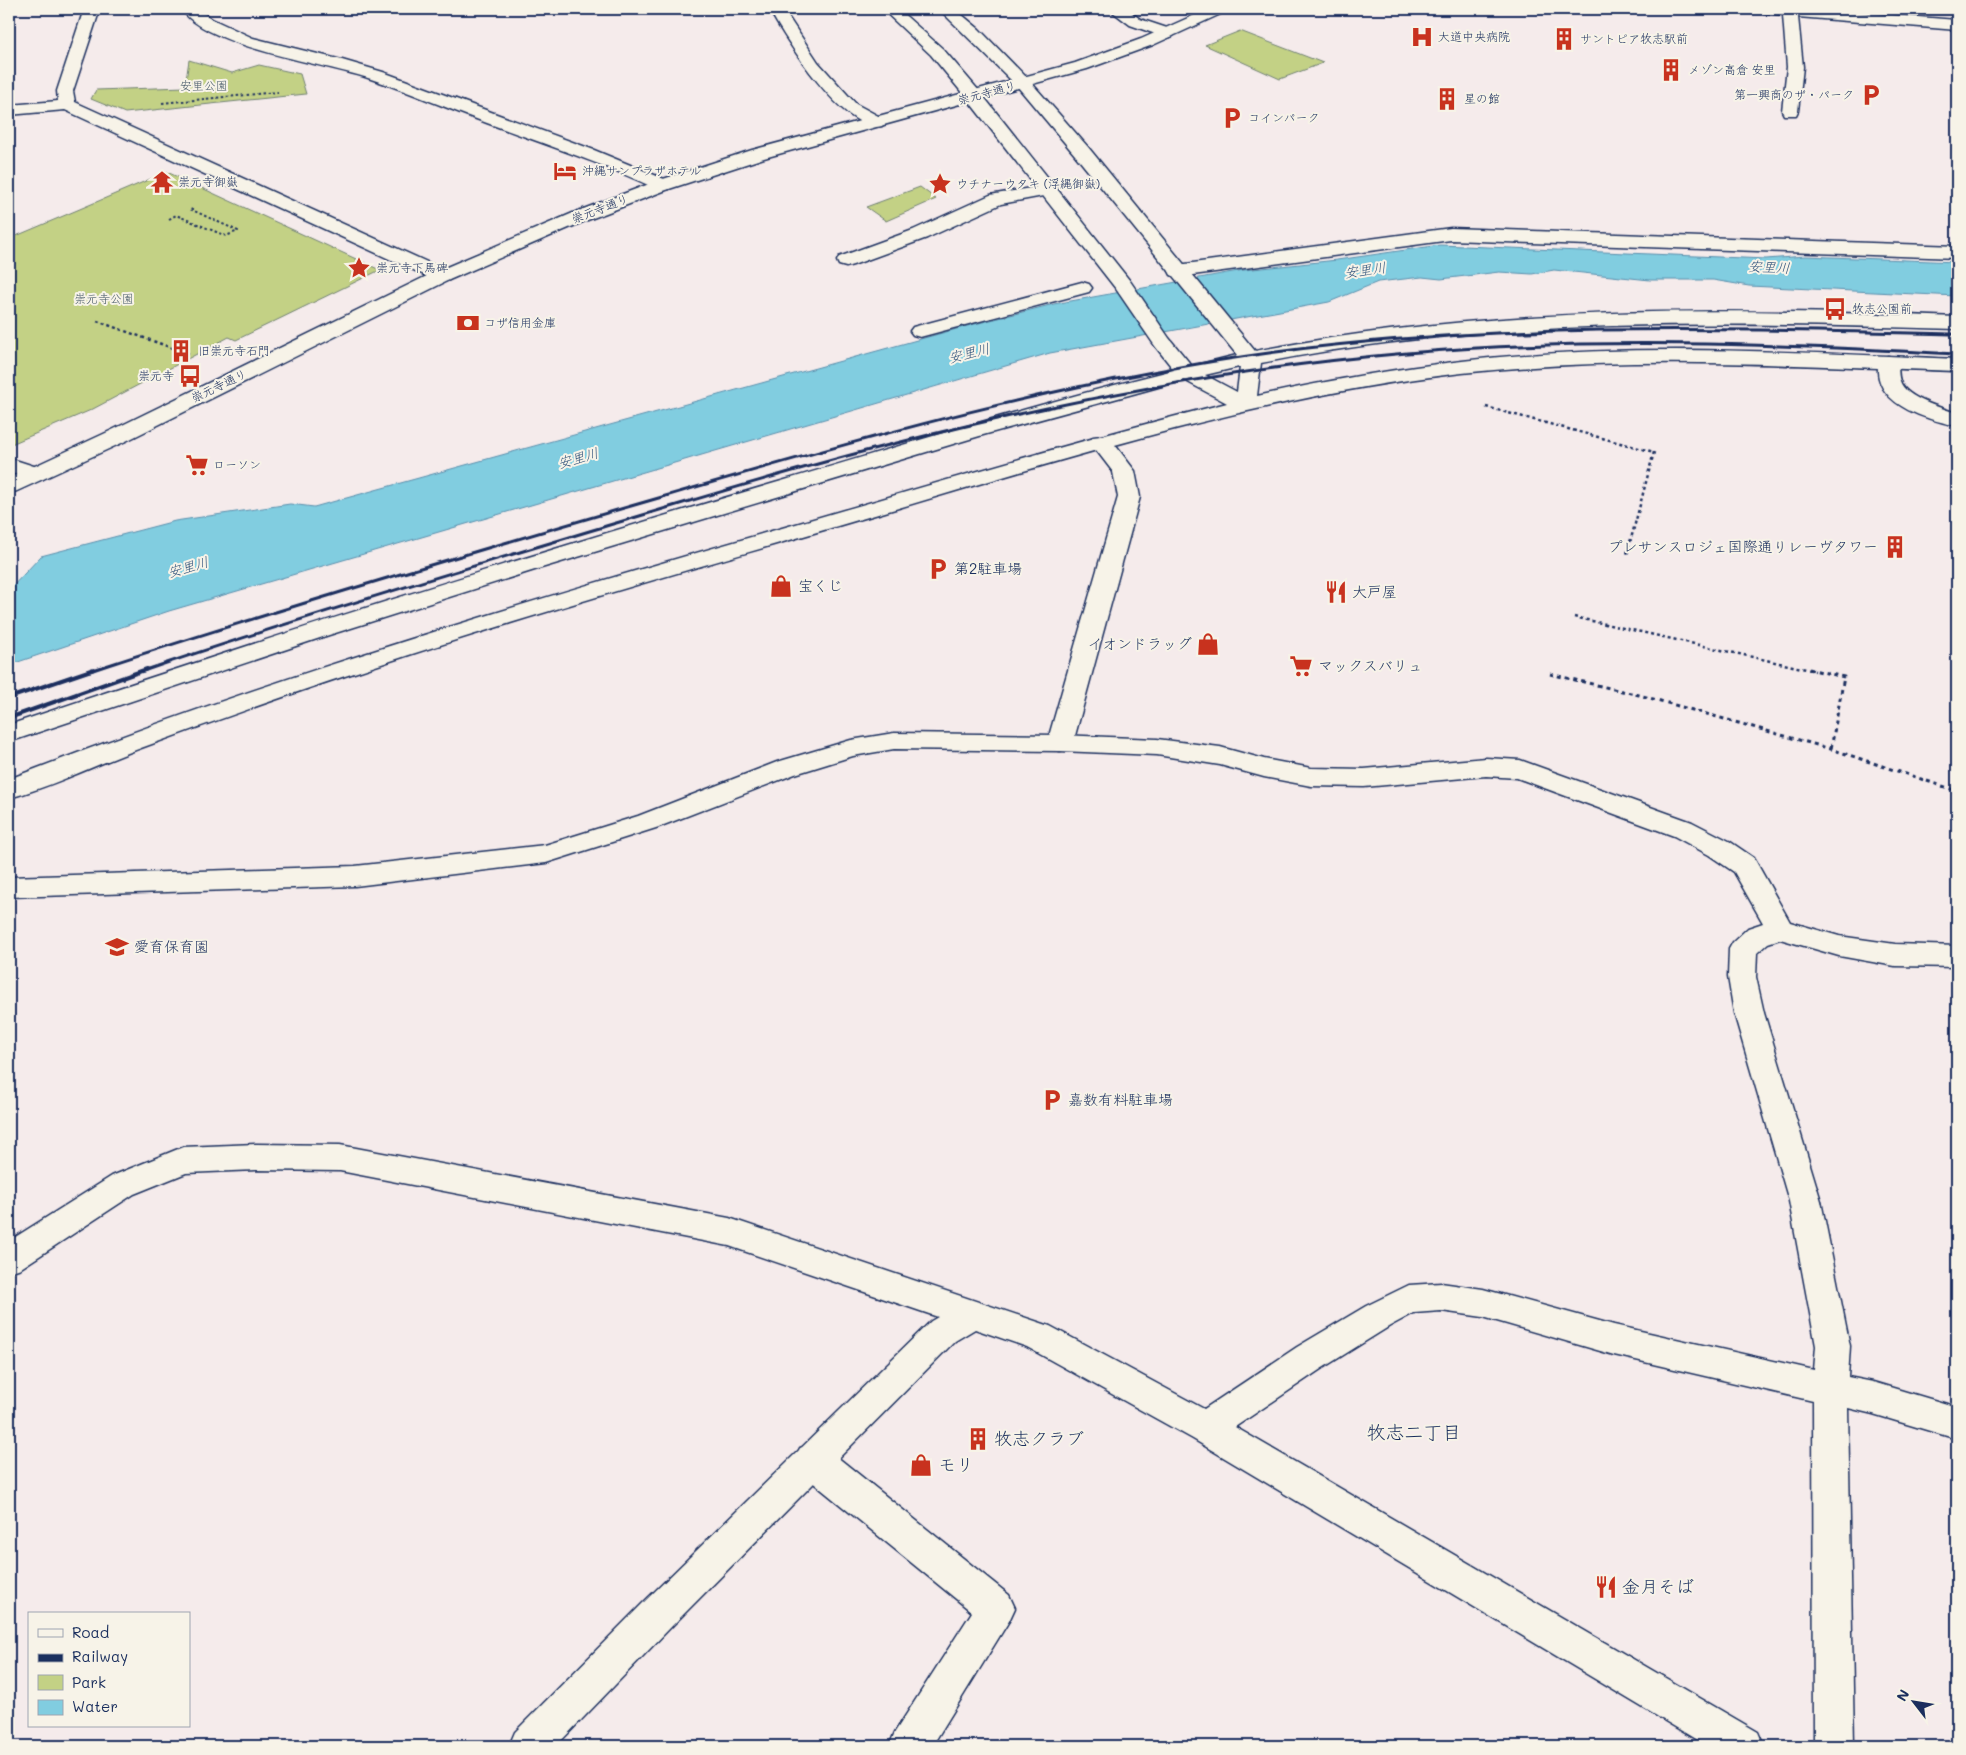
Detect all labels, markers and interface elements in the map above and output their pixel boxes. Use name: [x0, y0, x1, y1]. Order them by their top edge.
hospital icon: 大道中央病院: [1409, 24, 1435, 50]
building icon: サントピア牧志駅前: [1551, 26, 1577, 52]
place label: 大道中央病院: [1438, 28, 1510, 44]
place label: サントピア牧志駅前: [1580, 30, 1688, 46]
building icon: メゾン高倉 安里: [1658, 57, 1684, 83]
place label: メゾン高倉 安里: [1688, 61, 1776, 77]
park label: 安里公園: [180, 77, 228, 93]
street label: 崇元寺通り: [956, 77, 1018, 108]
parking icon: 第一興商のザ・パーク: [1858, 82, 1884, 108]
building icon: 星の館: [1434, 86, 1460, 112]
place label: 第一興商のザ・パーク: [1734, 86, 1854, 102]
place label: 星の館: [1464, 90, 1500, 106]
parking icon: コインパーク: [1219, 105, 1245, 131]
place label: コインパーク: [1248, 109, 1320, 125]
hotel icon: 沖縄サンプラザホテル: [552, 158, 578, 184]
place label: 沖縄サンプラザホテル: [582, 162, 702, 178]
temple icon: 崇元寺御嶽: [149, 169, 175, 195]
place icon: ウチナーウタキ (浮縄御嶽): [927, 171, 953, 197]
place label: 崇元寺御嶽: [178, 173, 238, 189]
place label: ウチナーウタキ (浮縄御嶽): [956, 175, 1100, 191]
street label: 崇元寺通り: [569, 190, 631, 226]
place icon: 崇元寺下馬碑: [346, 255, 372, 281]
water label: 安里川: [1748, 256, 1790, 277]
water label: 安里川: [1343, 257, 1387, 282]
place label: 崇元寺下馬碑: [376, 259, 448, 275]
park label: 崇元寺公園: [74, 290, 134, 306]
bus stop icon: 牧志公園前: [1822, 296, 1848, 322]
place label: 牧志公園前: [1852, 300, 1912, 316]
bank icon: コザ信用金庫: [455, 310, 481, 336]
place label: コザ信用金庫: [484, 314, 556, 330]
building icon: 旧崇元寺石門: [168, 338, 194, 364]
water label: 安里川: [946, 338, 992, 367]
place label: 旧崇元寺石門: [198, 342, 270, 358]
bus stop icon: 崇元寺: [177, 363, 203, 389]
street label: 崇元寺通り: [188, 365, 249, 405]
place label: 崇元寺: [138, 367, 174, 383]
water label: 安里川: [555, 443, 601, 472]
supermarket icon: ローソン: [184, 452, 210, 478]
place label: ローソン: [213, 456, 261, 472]
building icon: プレサンスロジェ国際通りレーヴタワー: [1882, 534, 1908, 560]
place label: プレサンスロジェ国際通りレーヴタワー: [1607, 536, 1878, 556]
water label: 安里川: [165, 552, 211, 581]
parking icon: 第2駐車場: [925, 556, 951, 582]
place label: 第2駐車場: [954, 558, 1022, 578]
shop icon: 宝くじ: [768, 573, 794, 599]
place label: 宝くじ: [798, 575, 843, 595]
restaurant icon: 大戸屋: [1323, 579, 1349, 605]
place label: 大戸屋: [1352, 581, 1397, 601]
shop icon: イオンドラッグ: [1195, 631, 1221, 657]
place label: イオンドラッグ: [1088, 633, 1192, 653]
supermarket icon: マックスバリュ: [1288, 653, 1314, 679]
place label: マックスバリュ: [1318, 655, 1423, 675]
school or university icon: 愛育保育園: [104, 934, 130, 960]
place label: 愛育保育園: [134, 936, 209, 956]
parking icon: 嘉数有料駐車場: [1039, 1087, 1065, 1113]
place label: 嘉数有料駐車場: [1068, 1089, 1173, 1109]
district label: 牧志二丁目: [1366, 1419, 1462, 1444]
building icon: 牧志クラブ: [965, 1426, 991, 1452]
place label: 牧志クラブ: [994, 1426, 1084, 1450]
shop icon: モリ: [908, 1452, 934, 1478]
place label: モリ: [938, 1452, 974, 1476]
restaurant icon: 金月そば: [1593, 1574, 1619, 1600]
place label: 金月そば: [1622, 1574, 1694, 1598]
legend: [28, 1612, 190, 1728]
text: Road: [72, 1622, 109, 1642]
text: Railway: [72, 1646, 128, 1666]
text: Park: [72, 1672, 106, 1692]
north arrow: [1888, 1678, 1938, 1728]
text: N: [1892, 1686, 1913, 1705]
text: Water: [72, 1696, 118, 1716]

